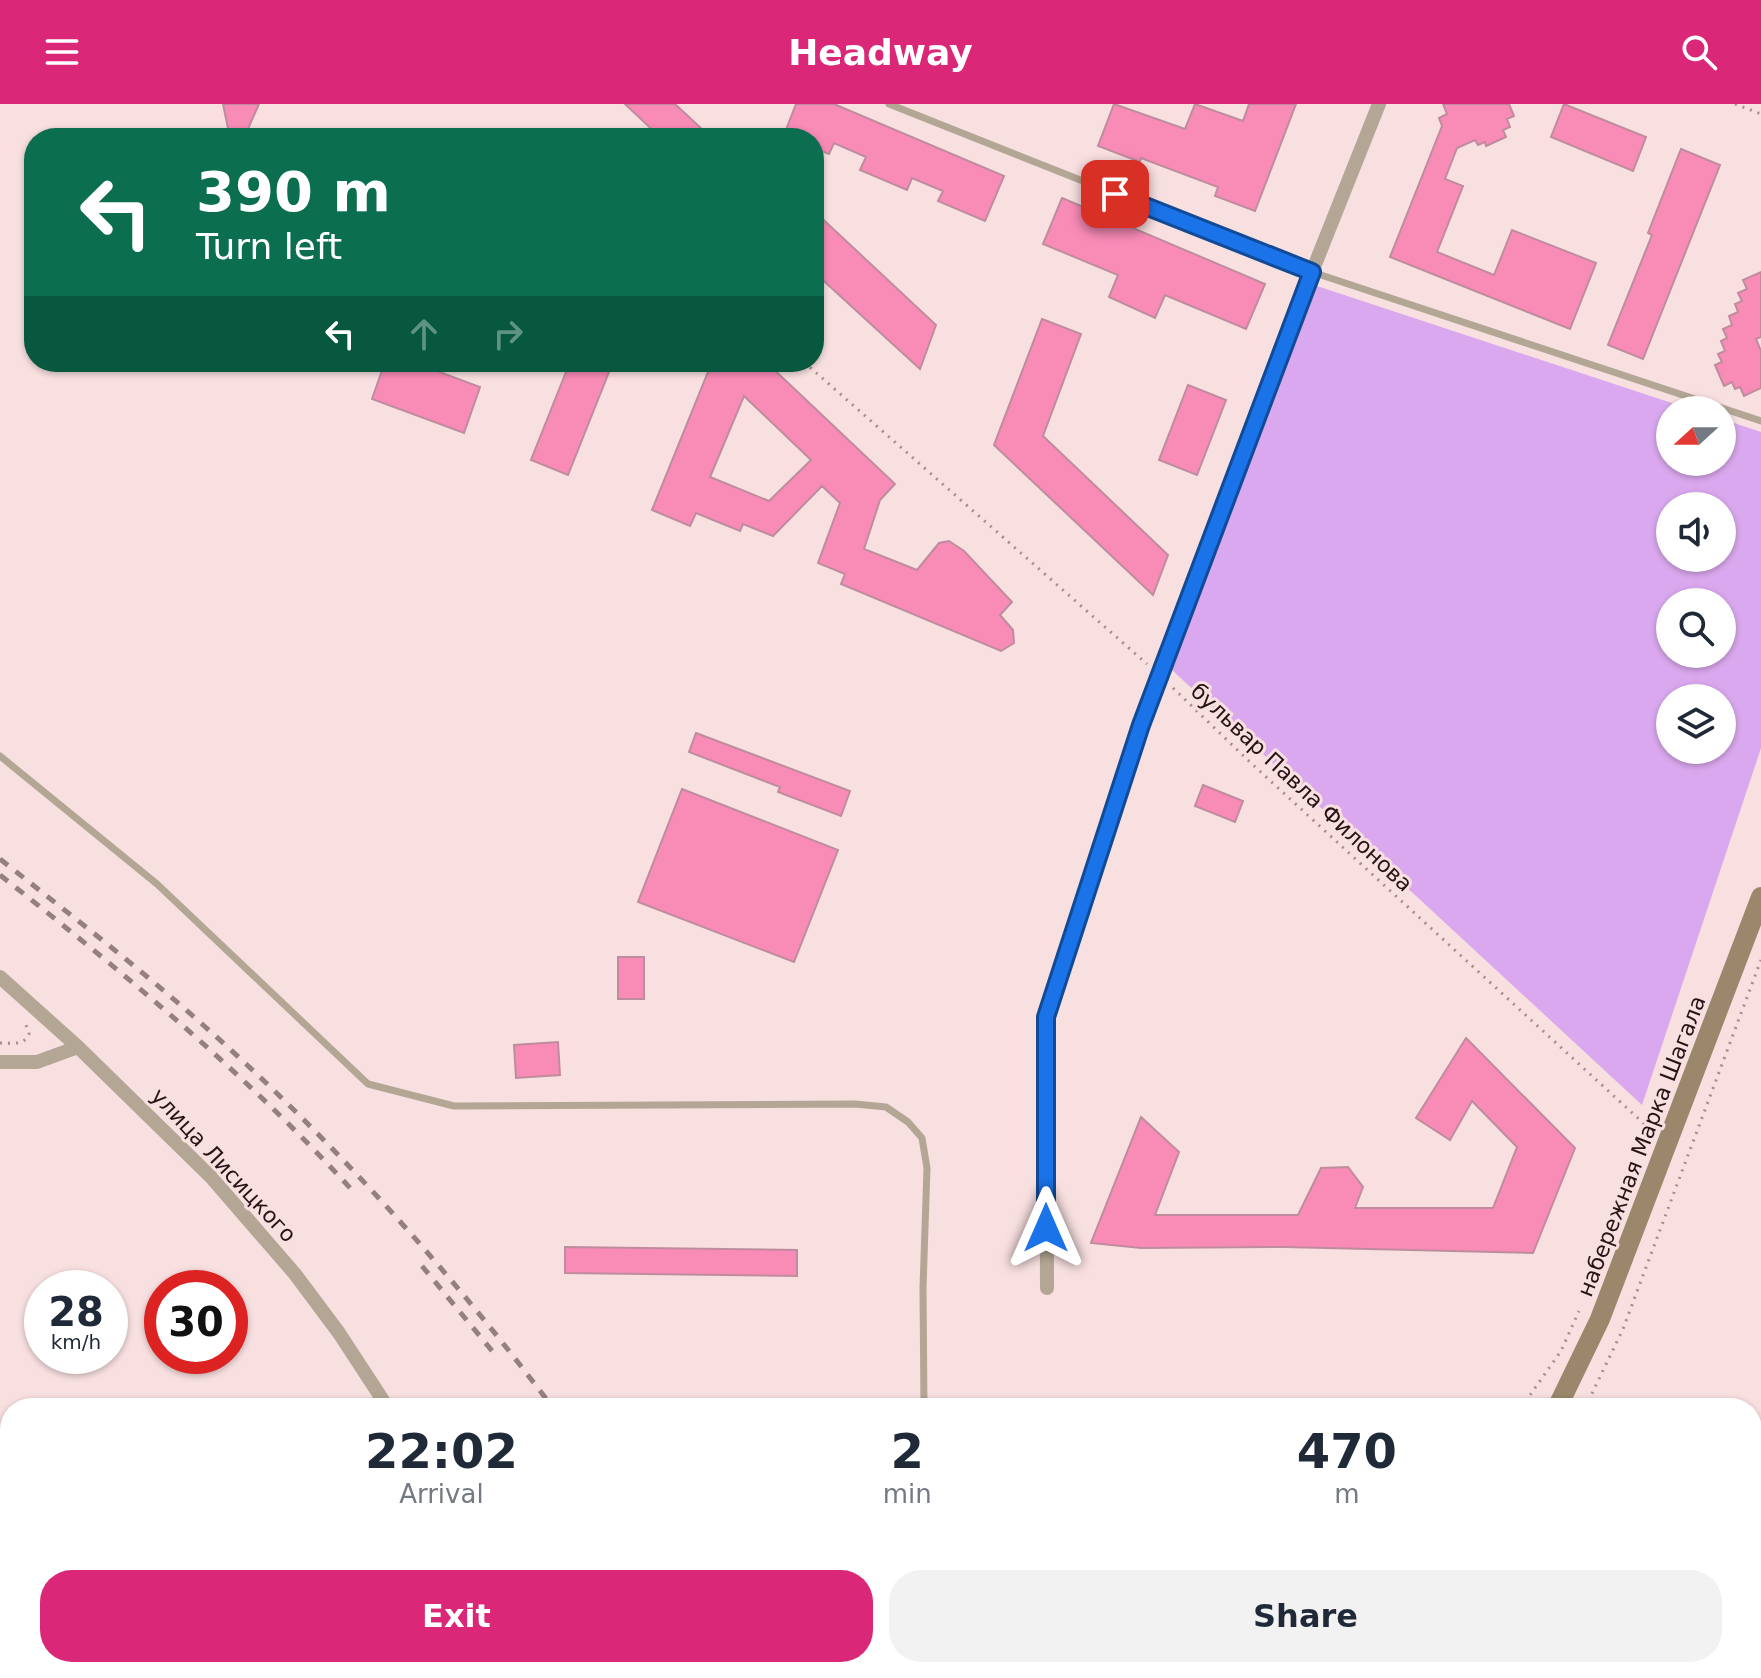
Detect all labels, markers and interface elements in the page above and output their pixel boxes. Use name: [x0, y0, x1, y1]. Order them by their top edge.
icon: menu: [40, 30, 84, 74]
icon: search: [1677, 30, 1721, 74]
text: Headway: [788, 32, 973, 73]
text: 390 m: [196, 159, 391, 224]
icon: left: [64, 160, 168, 264]
pin: [1081, 160, 1149, 228]
icon: arrive: [1093, 172, 1137, 216]
text: Turn left: [196, 226, 342, 267]
icon: left: [318, 312, 362, 356]
icon: ahead: [402, 312, 446, 356]
icon: right: [486, 312, 530, 356]
north arrow: [1656, 396, 1736, 476]
map controls: [1656, 396, 1736, 764]
button: sound: [1656, 492, 1736, 572]
button: search: [1656, 588, 1736, 668]
street label: бульвар Павла Филонова: [1186, 678, 1418, 897]
button: layers: [1656, 684, 1736, 764]
street label: набережная Марка Шагала: [1572, 992, 1711, 1300]
street label: улица Лисицкого: [146, 1083, 301, 1247]
position arrow: [1004, 1186, 1088, 1270]
speed limit sign: 30: [144, 1270, 248, 1374]
text: 28: [48, 1289, 104, 1335]
text: km/h: [51, 1330, 101, 1354]
text: 22:02: [365, 1423, 518, 1479]
text: 2: [891, 1423, 924, 1479]
text: 470: [1297, 1423, 1397, 1479]
text: Arrival: [399, 1479, 484, 1509]
text: min: [883, 1479, 932, 1509]
text: m: [1334, 1479, 1360, 1509]
button: Exit: [40, 1570, 873, 1662]
button: Share: [889, 1570, 1722, 1662]

